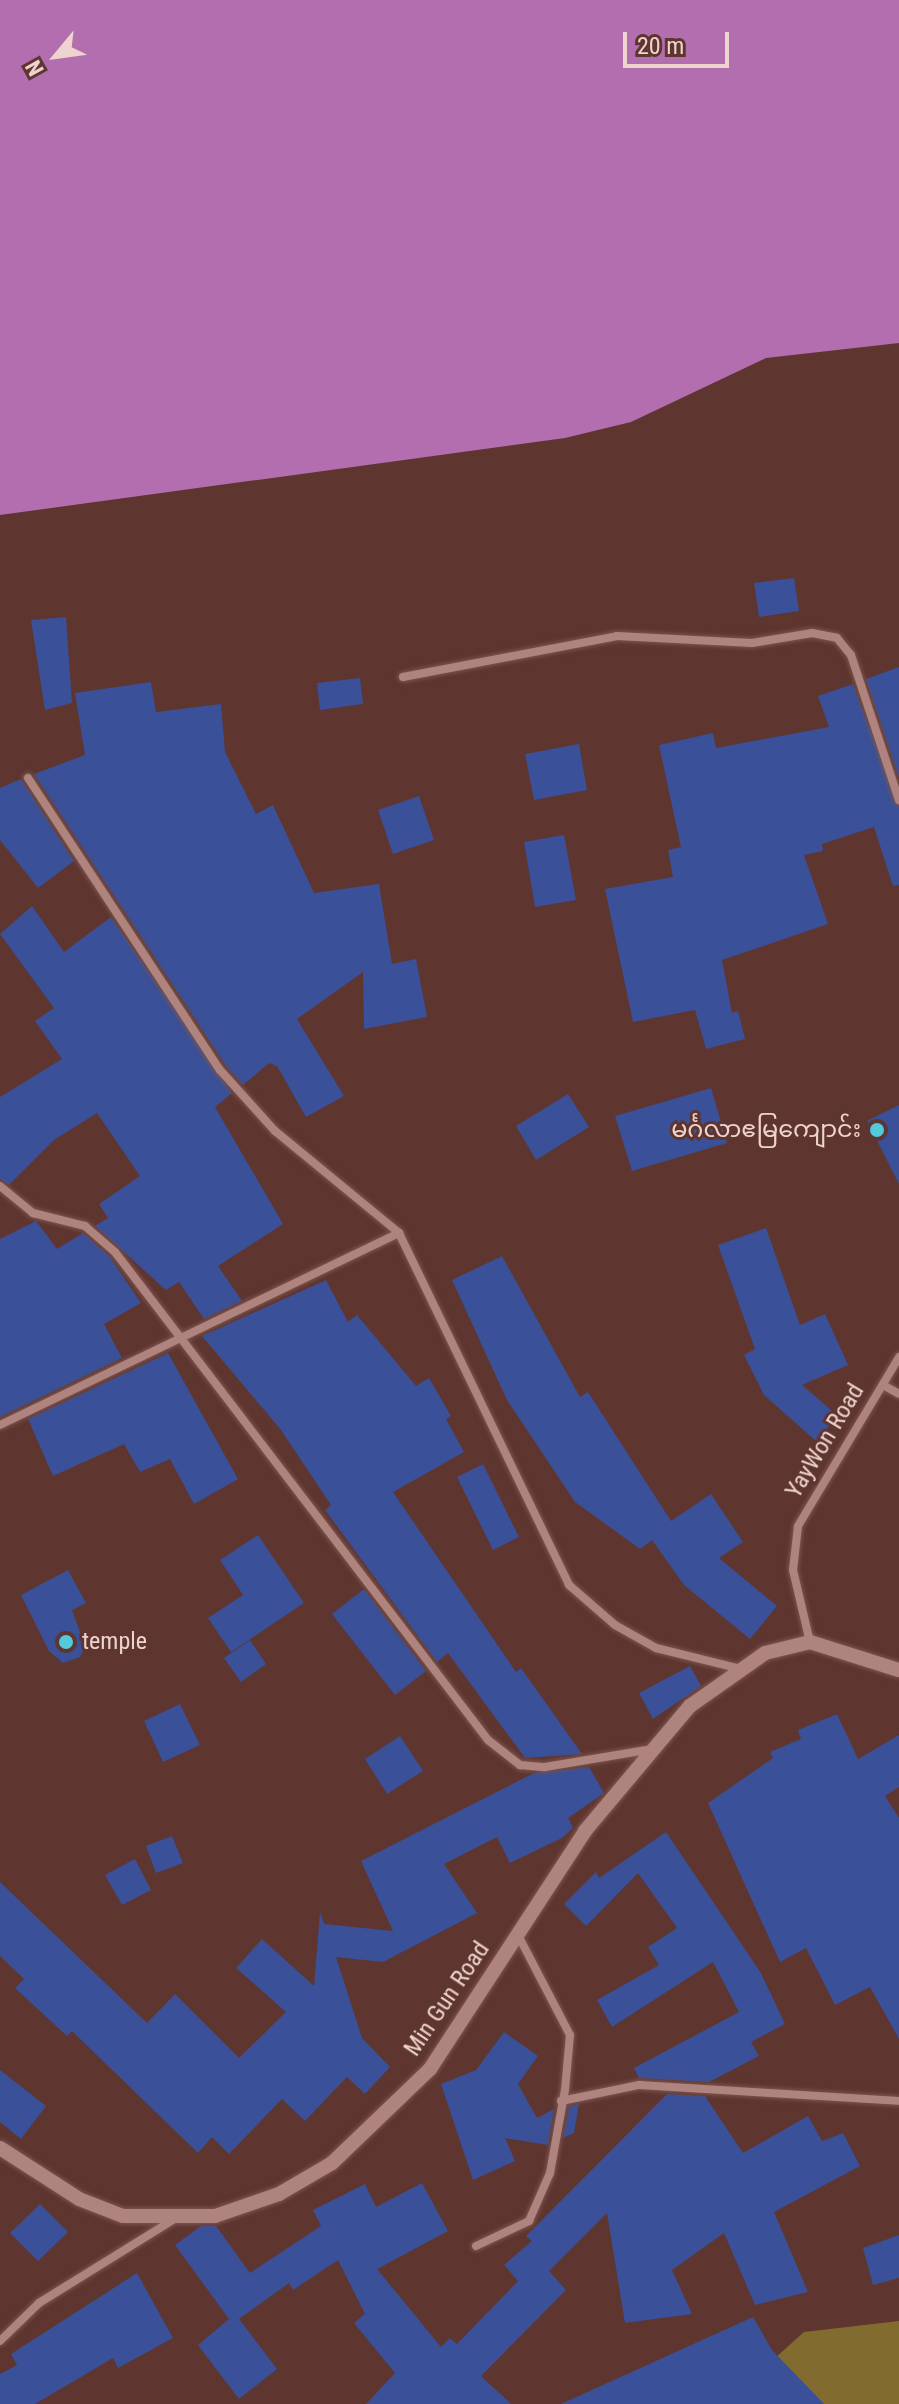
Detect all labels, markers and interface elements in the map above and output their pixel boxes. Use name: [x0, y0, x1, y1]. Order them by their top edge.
north arrow: [16, 16, 96, 96]
scale bar: [627, 16, 733, 66]
text: 20 m: [637, 32, 684, 60]
text: N: [20, 56, 49, 80]
place label: မင်္ဂလာဧမြကျောင်း: [671, 1116, 861, 1144]
marker: မင်္ဂလာဧမြကျောင်း: [868, 1121, 886, 1139]
street label: YayWon Road: [780, 1379, 870, 1503]
place label: temple: [82, 1628, 147, 1656]
marker: temple: [57, 1633, 75, 1651]
street label: Min Gun Road: [398, 1936, 496, 2062]

